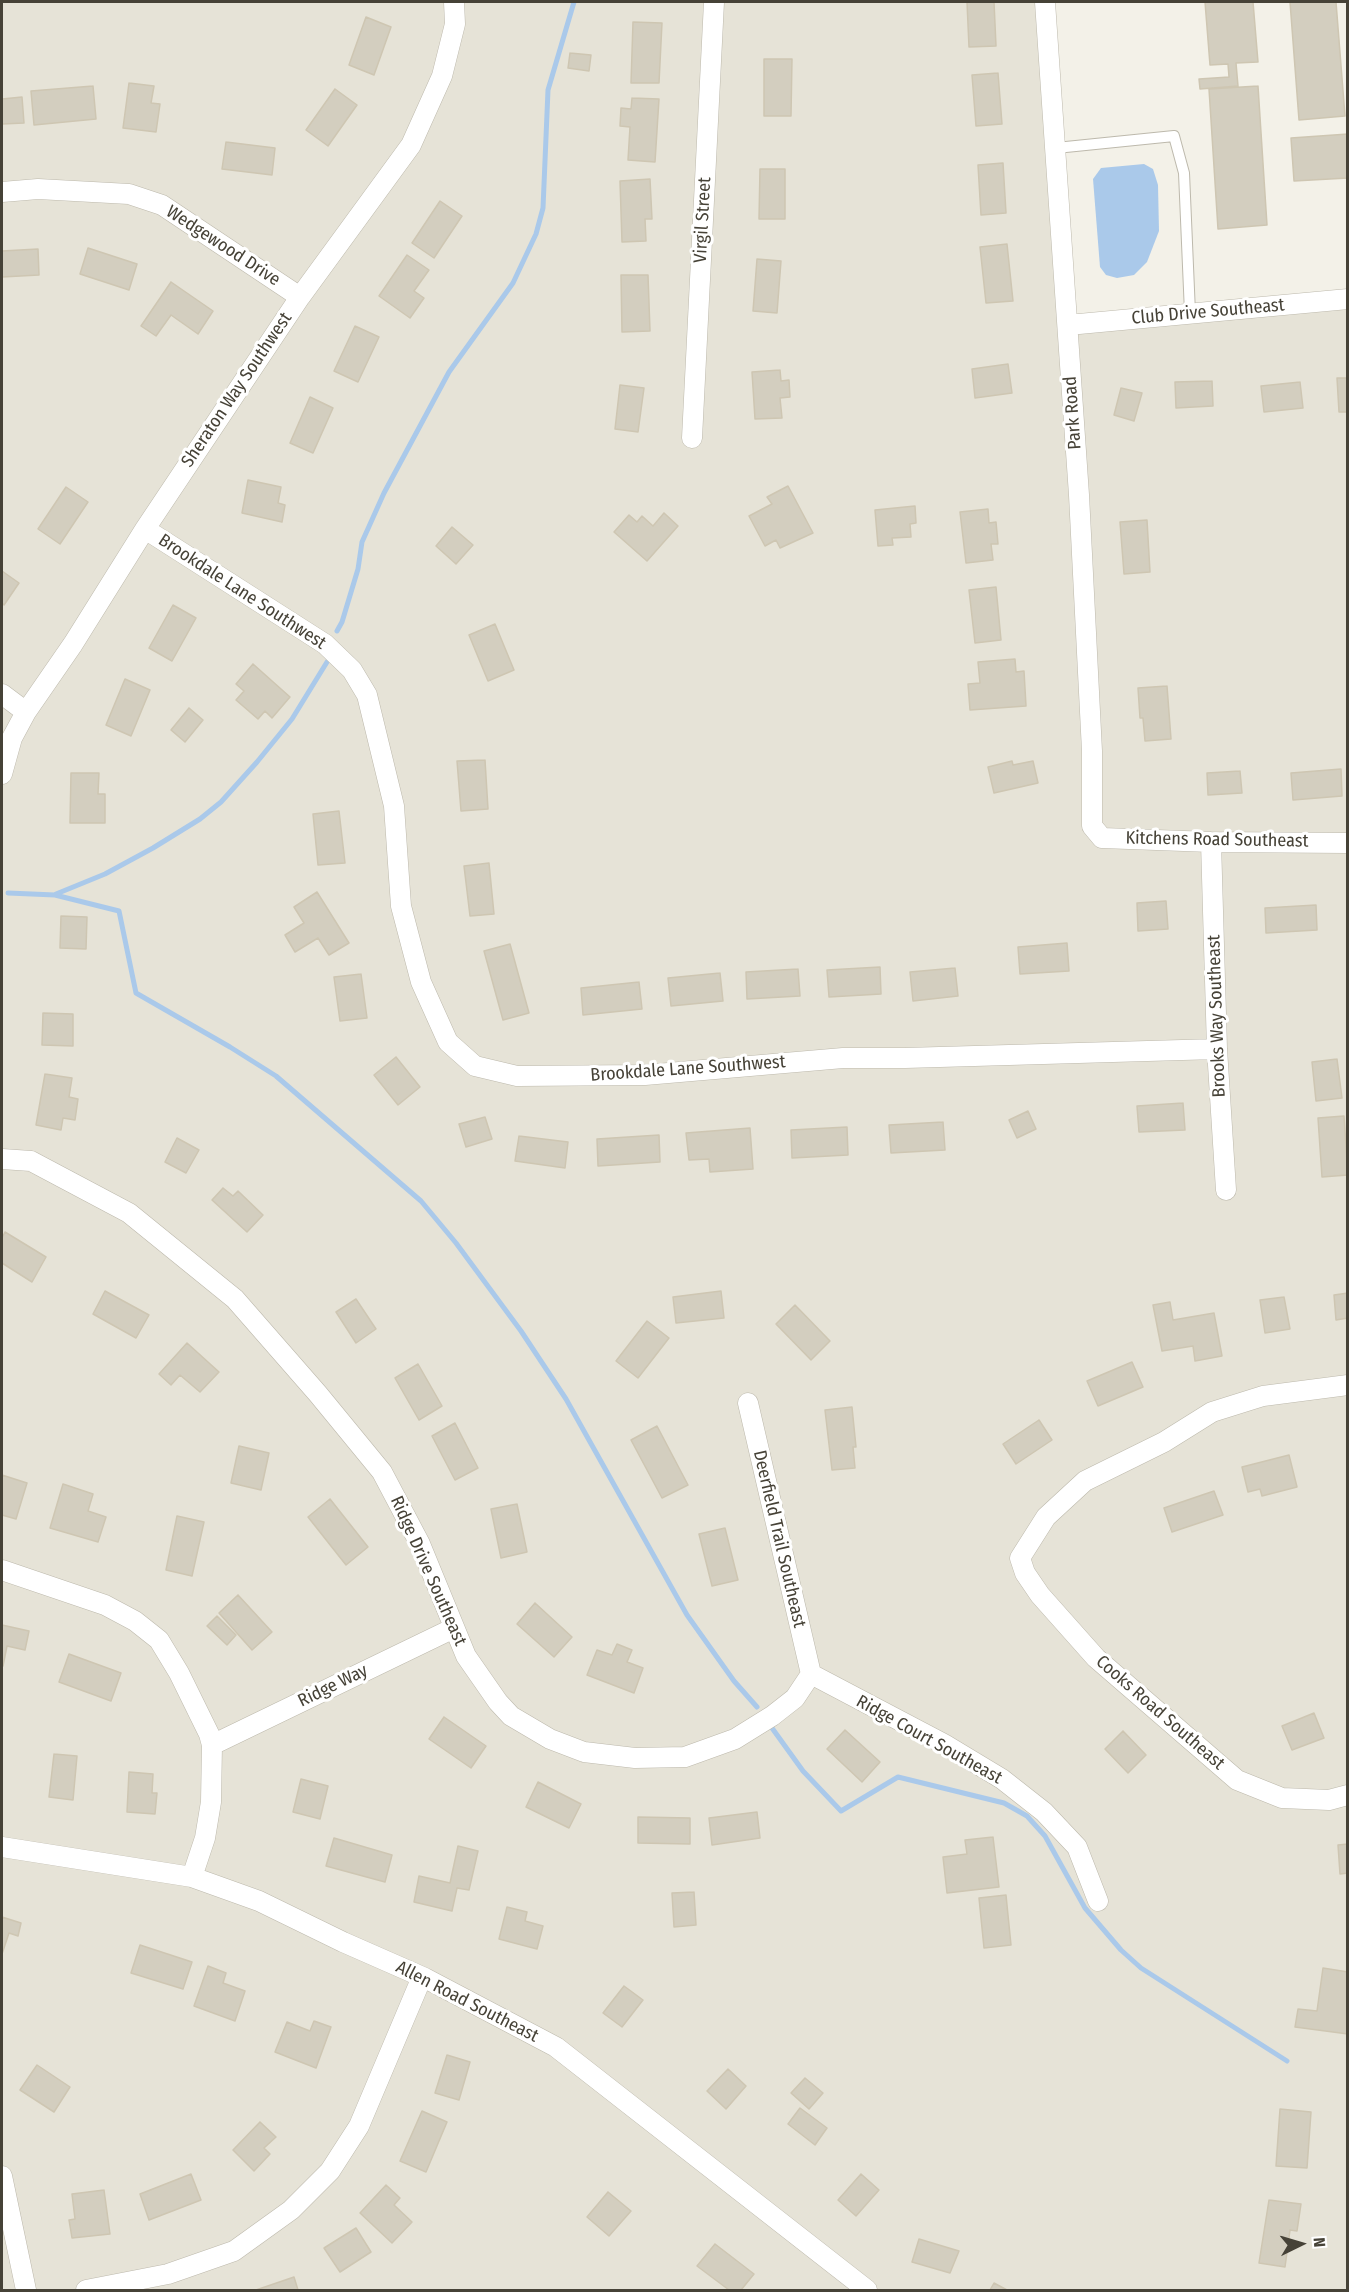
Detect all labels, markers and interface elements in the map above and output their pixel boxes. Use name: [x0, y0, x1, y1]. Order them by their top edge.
street label: Virgil Street: [690, 177, 716, 263]
street label: Wedgewood Drive: [162, 201, 284, 291]
street label: Club Drive Southeast: [1131, 295, 1285, 329]
street label: Sheraton Way Southwest: [177, 309, 297, 471]
street label: Park Road: [1060, 376, 1086, 450]
street label: Brookdale Lane Southwest: [154, 530, 330, 654]
street label: Kitchens Road Southeast: [1125, 828, 1309, 852]
street label: Brooks Way Southeast: [1203, 934, 1231, 1098]
street label: Brookdale Lane Southwest: [590, 1051, 786, 1087]
street label: Deerfield Trail Southeast: [748, 1448, 810, 1630]
street label: Ridge Drive Southeast: [385, 1493, 471, 1649]
street label: Cooks Road Southeast: [1091, 1651, 1229, 1775]
street label: Ridge Way: [295, 1660, 371, 1712]
street label: Ridge Court Southeast: [852, 1691, 1006, 1789]
street label: Allen Road Southeast: [392, 1957, 542, 2047]
north arrow: [1271, 2214, 1331, 2274]
text: N: [1310, 2237, 1329, 2248]

